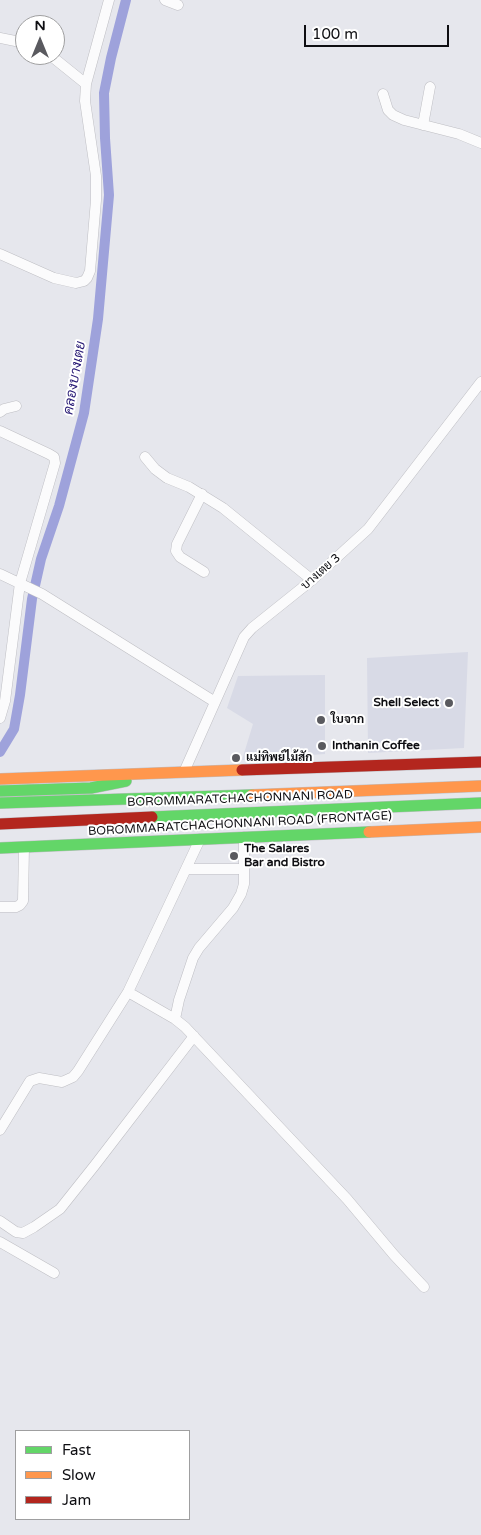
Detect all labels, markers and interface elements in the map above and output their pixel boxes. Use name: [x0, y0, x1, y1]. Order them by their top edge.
north arrow: [15, 15, 65, 65]
scale bar: [306, 15, 451, 47]
text: N: [34, 17, 46, 34]
text: 100 m: [312, 25, 358, 43]
water label: คลองบางเตย: [60, 340, 90, 416]
street label: บางเตย 3: [298, 551, 344, 593]
place label: Shell Select: [374, 696, 439, 710]
marker: Shell Select: [443, 697, 455, 709]
place label: ใบจาก: [331, 713, 364, 727]
marker: ใบจาก: [315, 714, 327, 726]
place label: Inthanin Coffee: [332, 739, 420, 753]
marker: Inthanin Coffee: [316, 740, 328, 752]
place label: แม่ทิพย์ไม้สัก: [246, 751, 312, 765]
marker: แม่ทิพย์ไม้สัก: [230, 752, 242, 764]
street label: BOROMMARATCHACHONNANI ROAD: [127, 788, 353, 810]
street label: BOROMMARATCHACHONNANI ROAD (FRONTAGE): [88, 809, 392, 839]
place label: The Salares Bar and Bistro: [244, 842, 325, 870]
marker: The Salares Bar and Bistro: [228, 850, 240, 862]
legend: [15, 1430, 190, 1520]
text: Fast: [62, 1441, 91, 1459]
text: Slow: [62, 1466, 96, 1484]
text: Jam: [62, 1491, 91, 1509]

